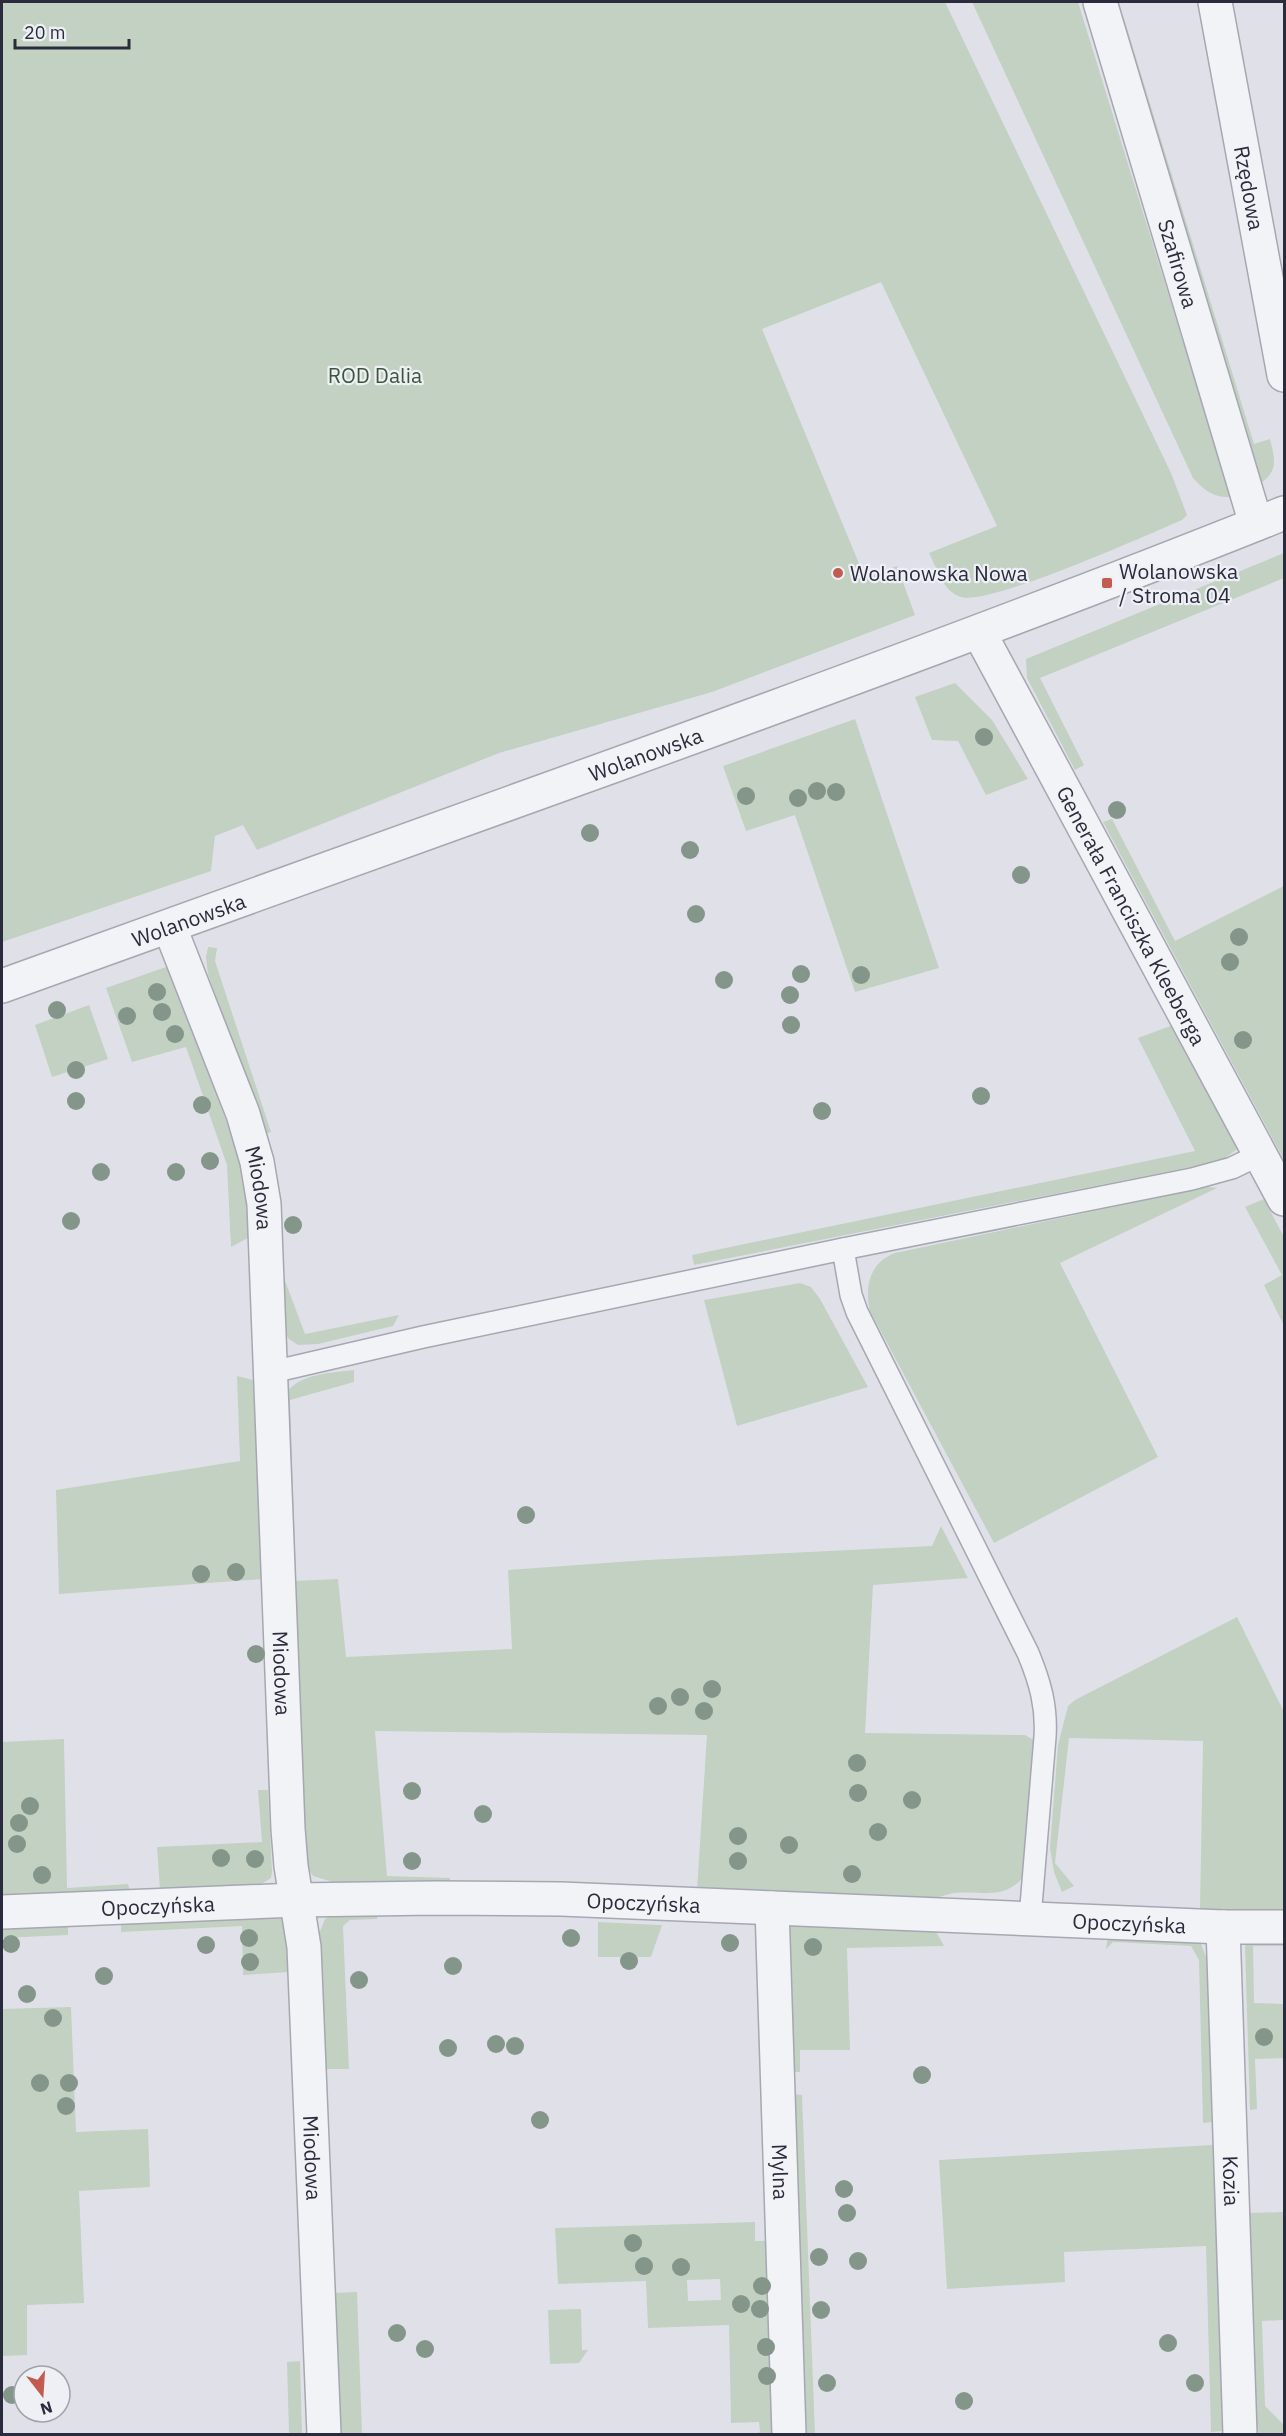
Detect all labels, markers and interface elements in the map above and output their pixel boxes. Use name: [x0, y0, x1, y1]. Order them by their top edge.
scale bar: [15, 12, 129, 50]
text: 20 m: [24, 21, 66, 44]
street label: Rzędowa: [1228, 143, 1271, 232]
street label: Szafirowa: [1152, 216, 1205, 311]
park label: ROD Dalia: [328, 361, 422, 389]
place label: Wolanowska / Stroma 04: [1119, 557, 1238, 609]
place label: Wolanowska Nowa: [850, 559, 1028, 587]
marker: Wolanowska Nowa: [831, 566, 845, 580]
marker: Wolanowska / Stroma 04: [1100, 576, 1114, 590]
street label: Wolanowska: [585, 721, 706, 788]
street label: Generała Franciszka Kleeberga: [1050, 781, 1213, 1050]
street label: Wolanowska: [128, 887, 249, 953]
street label: Miodowa: [239, 1142, 279, 1231]
street label: Miodowa: [266, 1630, 298, 1716]
street label: Opoczyńska: [586, 1886, 701, 1919]
street label: Opoczyńska: [100, 1889, 215, 1922]
street label: Opoczyńska: [1072, 1907, 1187, 1939]
street label: Miodowa: [297, 2115, 328, 2201]
street label: Mylna: [766, 2143, 795, 2201]
street label: Kozia: [1217, 2155, 1246, 2207]
north arrow: [12, 2364, 72, 2424]
text: N: [38, 2397, 55, 2420]

